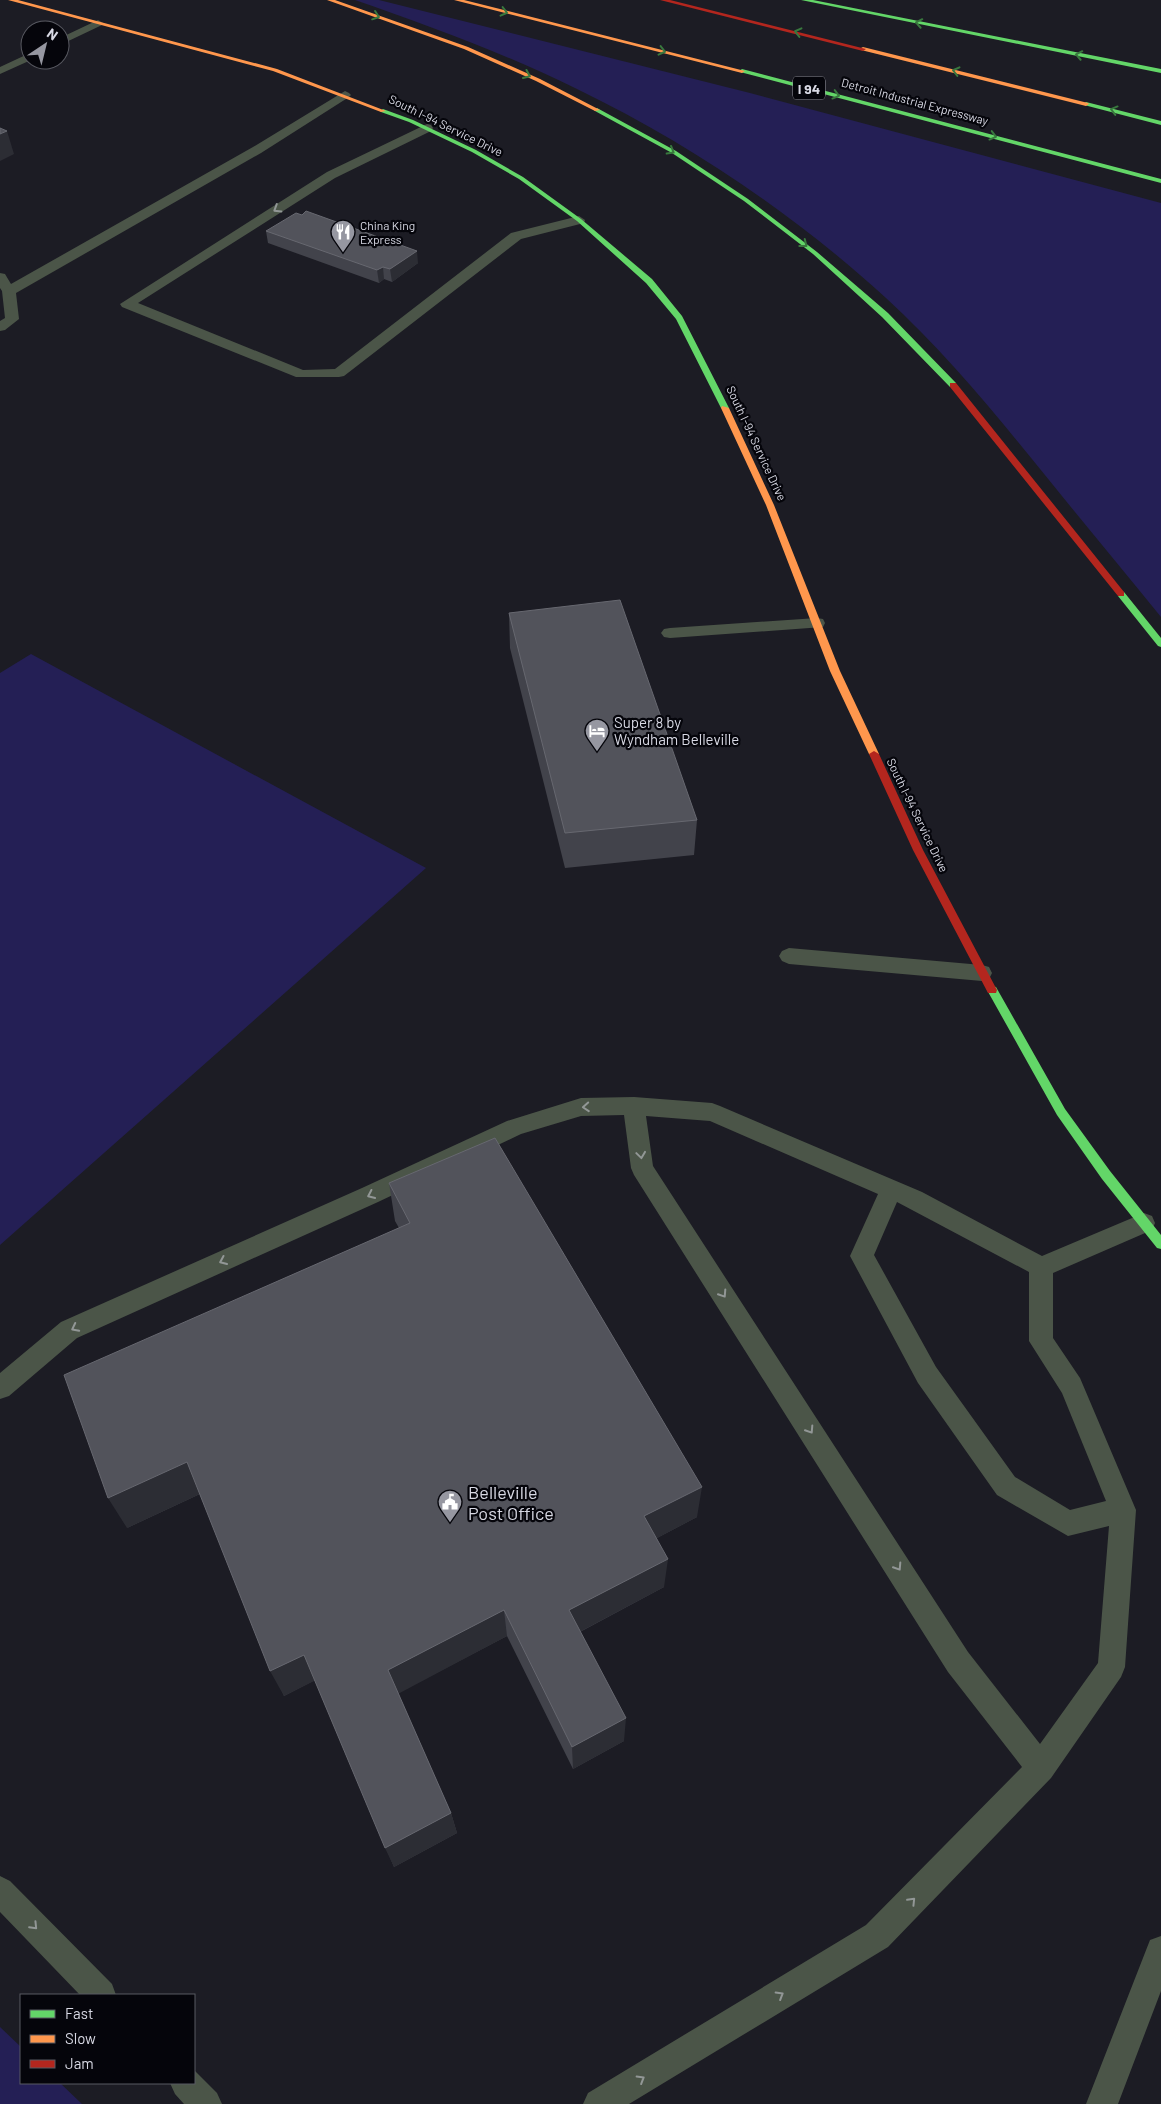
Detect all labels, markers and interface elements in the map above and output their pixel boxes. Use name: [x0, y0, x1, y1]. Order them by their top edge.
one-way arrow: [500, 6, 508, 16]
one-way arrow: [371, 10, 380, 20]
one-way arrow: [915, 19, 924, 29]
north arrow: [20, 20, 70, 70]
text: N: [44, 24, 61, 44]
one-way arrow: [794, 27, 803, 38]
one-way arrow: [657, 45, 666, 56]
one-way arrow: [1074, 50, 1083, 61]
one-way arrow: [952, 66, 961, 77]
one-way arrow: [522, 69, 531, 80]
street label: Detroit Industrial Expressway: [840, 75, 990, 127]
road number: I 94: [793, 76, 825, 100]
one-way arrow: [832, 89, 841, 100]
street label: South I-94 Service Drive: [387, 91, 505, 159]
one-way arrow: [1110, 106, 1118, 116]
one-way arrow: [989, 130, 998, 141]
one-way arrow: [665, 144, 674, 154]
one-way arrow: [273, 203, 282, 213]
place label: China King Express: [360, 218, 415, 246]
restaurant icon: China King Express: [330, 219, 356, 253]
one-way arrow: [798, 239, 807, 248]
street label: South I-94 Service Drive: [724, 383, 790, 503]
place label: Super 8 by Wyndham Belleville: [614, 713, 739, 748]
hotel icon: Super 8 by Wyndham Belleville: [584, 718, 610, 752]
street label: South I-94 Service Drive: [884, 756, 952, 874]
one-way arrow: [581, 1102, 589, 1113]
one-way arrow: [635, 1151, 646, 1159]
one-way arrow: [367, 1188, 376, 1199]
one-way arrow: [219, 1255, 228, 1265]
one-way arrow: [717, 1288, 726, 1297]
one-way arrow: [71, 1322, 80, 1332]
one-way arrow: [804, 1425, 814, 1434]
place label: Belleville Post Office: [468, 1481, 554, 1524]
public building icon: Belleville Post Office: [437, 1489, 463, 1523]
one-way arrow: [892, 1562, 901, 1571]
one-way arrow: [906, 1898, 915, 1907]
one-way arrow: [28, 1920, 37, 1929]
one-way arrow: [775, 1992, 784, 2002]
legend: [20, 1994, 195, 2084]
text: Fast: [65, 2004, 93, 2022]
text: Slow: [65, 2029, 96, 2047]
text: Jam: [65, 2054, 94, 2072]
one-way arrow: [636, 2075, 645, 2085]

